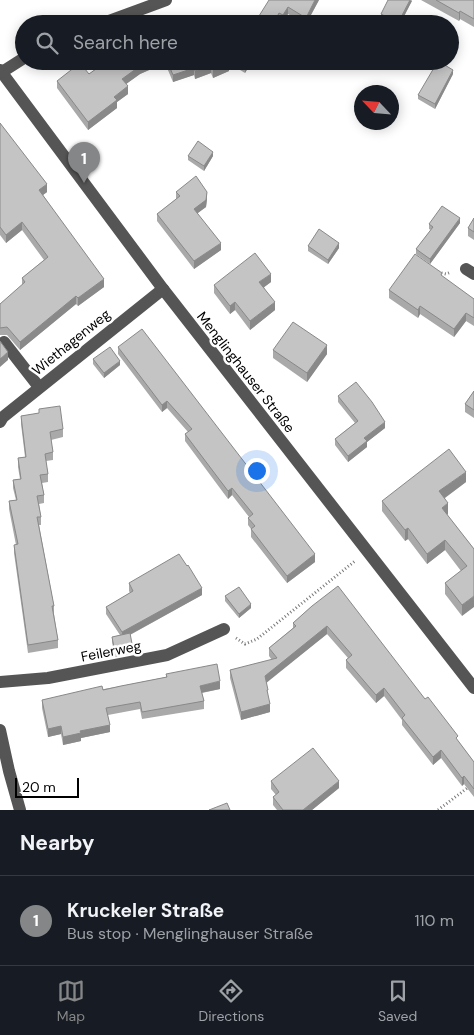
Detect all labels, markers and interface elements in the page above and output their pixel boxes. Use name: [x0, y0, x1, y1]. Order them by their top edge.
search box: [15, 15, 459, 70]
icon: search: [33, 29, 61, 57]
text: Search here: [73, 30, 178, 55]
north arrow: [354, 85, 399, 130]
pin: 1: [68, 142, 100, 183]
street label: Wiethagenweg: [28, 305, 114, 379]
street label: Menglinghauser Straße: [193, 308, 299, 436]
your location: [244, 458, 270, 484]
street label: Feilerweg: [79, 636, 143, 666]
scale bar: [15, 775, 79, 798]
text: 20 m: [22, 778, 56, 796]
text: Nearby: [20, 829, 94, 857]
text: Kruckeler Straße: [67, 898, 224, 923]
text: 1: [33, 910, 39, 931]
text: 110 m: [415, 910, 454, 931]
text: Bus stop · Menglinghauser Straße: [67, 923, 313, 944]
tab: Map: [57, 977, 85, 1025]
tab: Directions: [199, 977, 264, 1025]
tab: Saved: [378, 977, 417, 1025]

